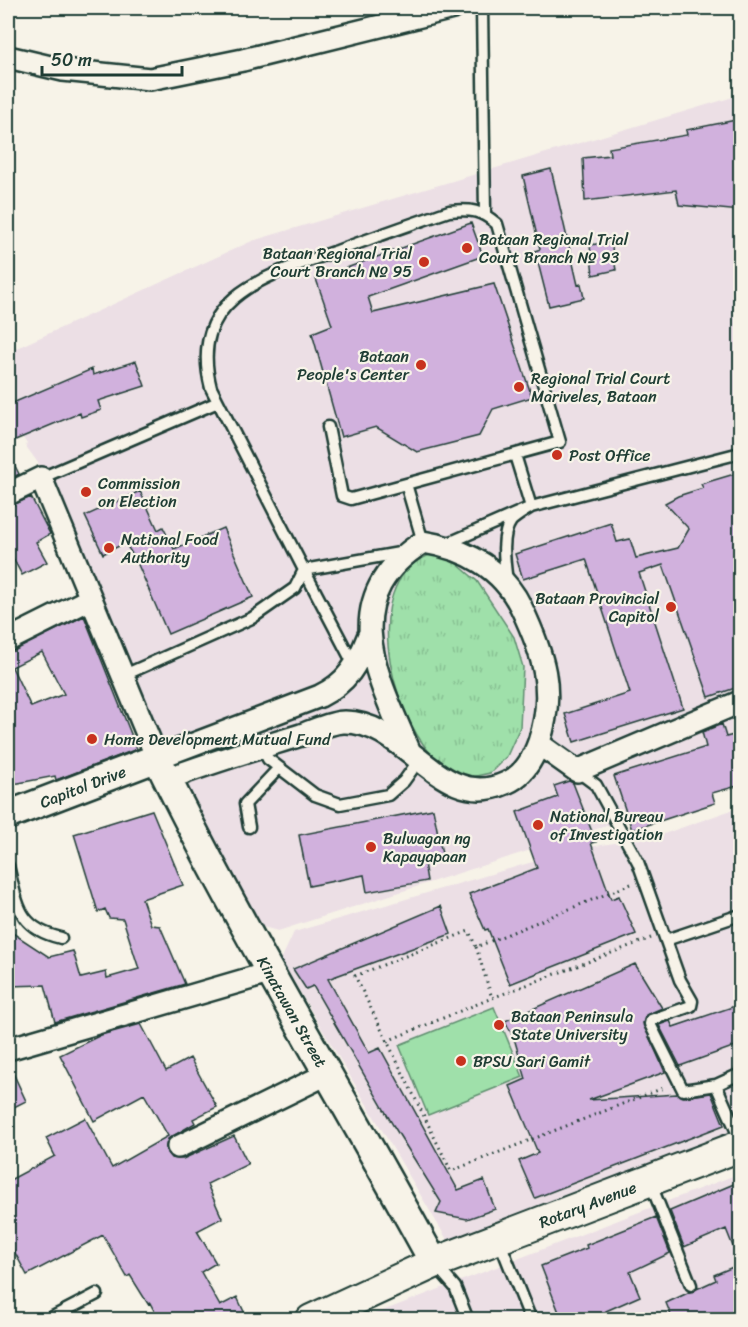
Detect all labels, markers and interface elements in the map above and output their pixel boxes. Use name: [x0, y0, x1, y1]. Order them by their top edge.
scale bar: [42, 39, 182, 77]
text: 50 m: [51, 44, 92, 76]
place label: Bataan Regional Trial Court Branch № 93: [479, 225, 629, 272]
place label: Bataan Regional Trial Court Branch № 95: [263, 239, 412, 286]
marker: Bataan Regional Trial Court Branch № 93: [460, 241, 474, 255]
marker: Bataan Regional Trial Court Branch № 95: [417, 255, 431, 269]
place label: Bataan People's Center: [297, 342, 410, 389]
marker: Bataan People's Center: [414, 358, 428, 372]
place label: Regional Trial Court Mariveles, Bataan: [531, 364, 670, 411]
marker: Regional Trial Court Mariveles, Bataan: [512, 380, 526, 394]
place label: Post Office: [569, 441, 651, 470]
marker: Post Office: [550, 448, 564, 462]
place label: Commission on Election: [98, 469, 181, 516]
marker: Commission on Election: [79, 485, 93, 499]
place label: National Food Authority: [120, 525, 220, 572]
marker: National Food Authority: [102, 541, 116, 555]
place label: Bataan Provincial Capitol: [535, 584, 659, 631]
marker: Bataan Provincial Capitol: [664, 600, 678, 614]
place label: Home Development Mutual Fund: [104, 725, 332, 754]
marker: Home Development Mutual Fund: [85, 732, 99, 746]
street label: Capitol Drive: [35, 757, 130, 817]
place label: National Bureau of Investigation: [550, 802, 664, 849]
marker: National Bureau of Investigation: [531, 818, 545, 832]
place label: Bulwagan ng Kapayapaan: [383, 824, 471, 871]
marker: Bulwagan ng Kapayapaan: [364, 840, 378, 854]
street label: Kinatawan Street: [249, 951, 335, 1073]
place label: Bataan Peninsula State University: [511, 1002, 633, 1049]
marker: Bataan Peninsula State University: [492, 1018, 506, 1032]
place label: BPSU Sari Gamit: [473, 1047, 591, 1076]
marker: BPSU Sari Gamit: [454, 1054, 468, 1068]
street label: Rotary Avenue: [535, 1173, 641, 1237]

